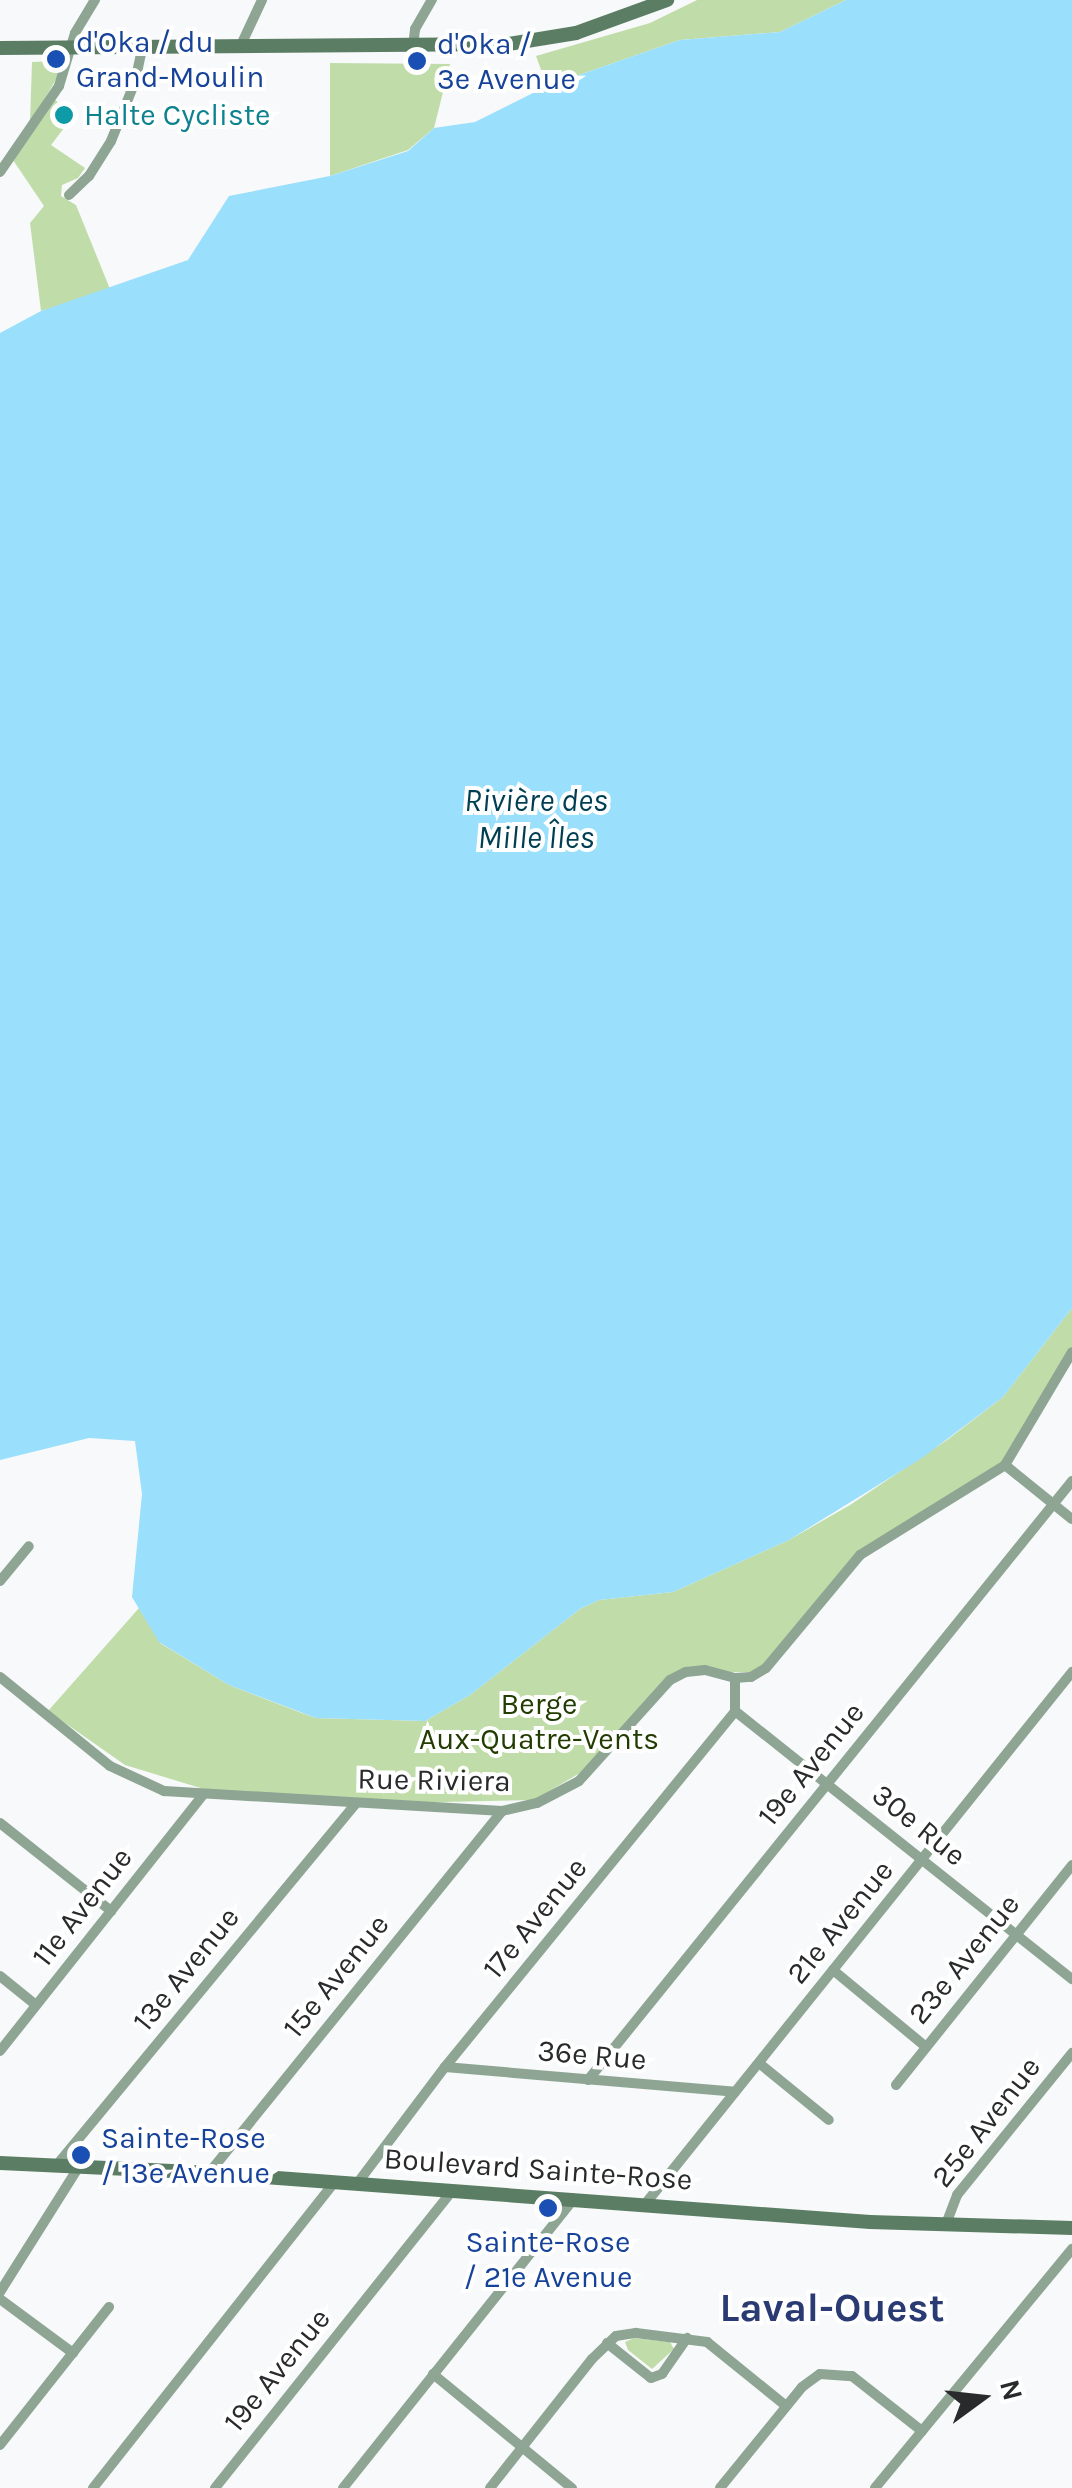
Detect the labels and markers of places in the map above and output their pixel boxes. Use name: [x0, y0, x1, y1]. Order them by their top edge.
place label: d'Oka / du Grand-Moulin: [76, 24, 264, 94]
place label: d'Oka / 3e Avenue: [437, 26, 576, 96]
marker: d'Oka / du Grand-Moulin: [45, 48, 67, 70]
marker: d'Oka / 3e Avenue: [406, 50, 428, 72]
place label: Halte Cycliste: [84, 97, 270, 133]
marker: Halte Cycliste: [53, 104, 75, 126]
place label: Sainte-Rose / 13e Avenue: [101, 2120, 270, 2190]
marker: Sainte-Rose / 13e Avenue: [70, 2144, 92, 2166]
marker: Sainte-Rose / 21e Avenue: [537, 2197, 559, 2219]
place label: Sainte-Rose / 21e Avenue: [464, 2224, 632, 2294]

